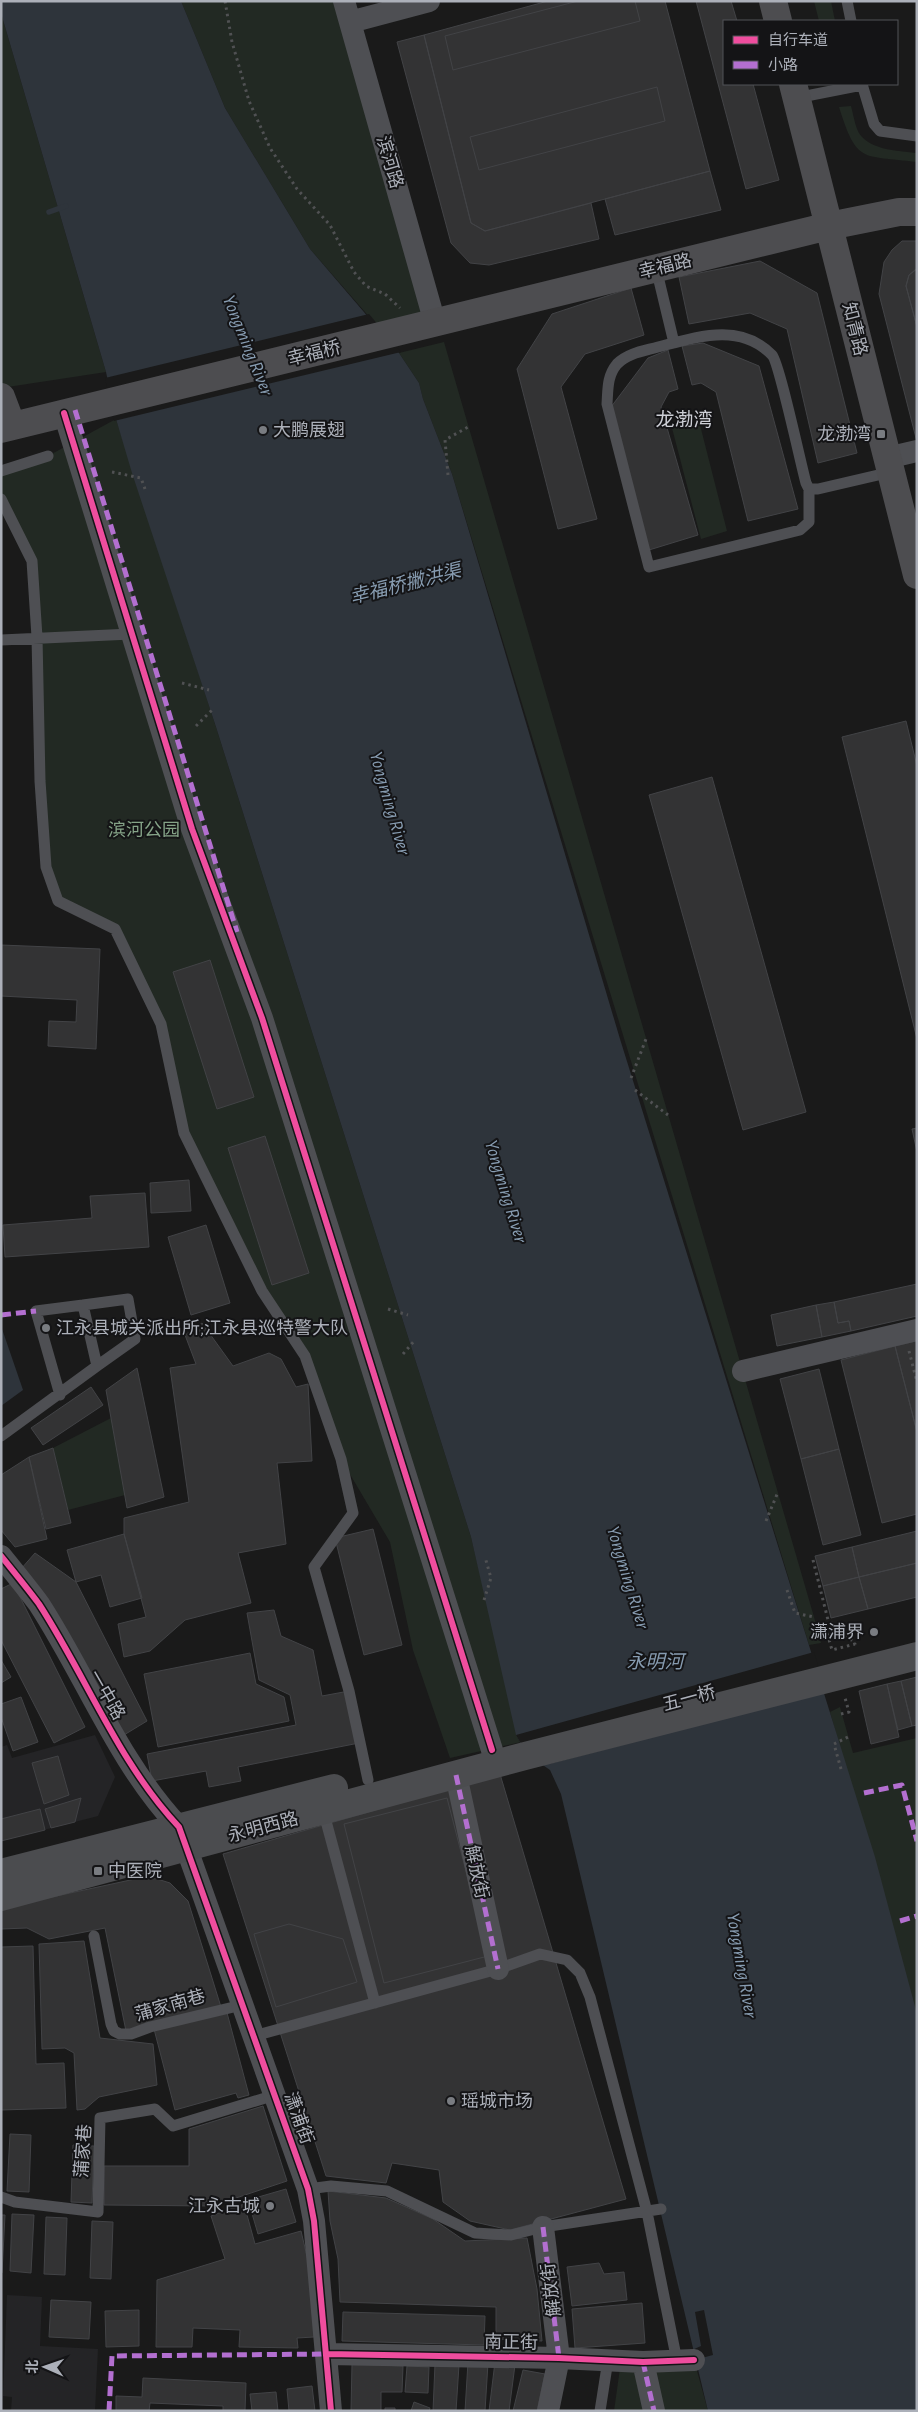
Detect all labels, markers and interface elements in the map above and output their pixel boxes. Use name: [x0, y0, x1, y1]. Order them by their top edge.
legend: [723, 20, 898, 85]
text: 自行车道: [768, 32, 828, 48]
text: 小路: [768, 57, 798, 73]
street label: 滨河路: [373, 133, 407, 191]
street label: 幸福路: [636, 250, 694, 282]
water label: Yongming River: [219, 293, 277, 399]
street label: 知青路: [839, 300, 871, 358]
street label: 幸福桥: [285, 337, 343, 369]
district label: 龙渤湾: [655, 409, 713, 430]
place label: 大鹏展翅: [273, 420, 345, 440]
marker: 大鹏展翅: [257, 424, 269, 436]
place label: 龙渤湾: [817, 424, 871, 444]
marker: 龙渤湾: [875, 428, 887, 440]
water label: 幸福桥撇洪渠: [348, 560, 466, 607]
water label: Yongming River: [366, 750, 414, 858]
park label: 滨河公园: [108, 820, 180, 840]
water label: Yongming River: [481, 1138, 530, 1246]
place label: 江永县城关派出所;江永县巡特警大队: [56, 1318, 348, 1338]
marker: 江永县城关派出所;江永县巡特警大队: [40, 1322, 52, 1334]
water label: Yongming River: [603, 1524, 652, 1632]
place label: 潇浦界: [810, 1622, 864, 1642]
marker: 潇浦界: [868, 1626, 880, 1638]
water label: 永明河: [626, 1652, 687, 1672]
street label: 一中路: [85, 1667, 129, 1723]
street label: 五一桥: [660, 1681, 718, 1715]
street label: 永明西路: [226, 1808, 300, 1846]
street label: 解放街: [462, 1844, 492, 1900]
place label: 中医院: [108, 1861, 162, 1881]
marker: 中医院: [92, 1865, 104, 1877]
water label: Yongming River: [723, 1911, 760, 2020]
street label: 蒲家南巷: [133, 1985, 207, 2025]
street label: 潇浦街: [280, 2089, 318, 2147]
place label: 瑶城市场: [461, 2091, 533, 2111]
marker: 瑶城市场: [445, 2095, 457, 2107]
street label: 蒲家巷: [71, 2123, 95, 2179]
place label: 江永古城: [188, 2196, 260, 2216]
marker: 江永古城: [264, 2200, 276, 2212]
street label: 解放街: [538, 2262, 564, 2318]
street label: 南正街: [484, 2332, 538, 2352]
north arrow: [20, 2342, 70, 2392]
text: 北: [25, 2359, 40, 2374]

